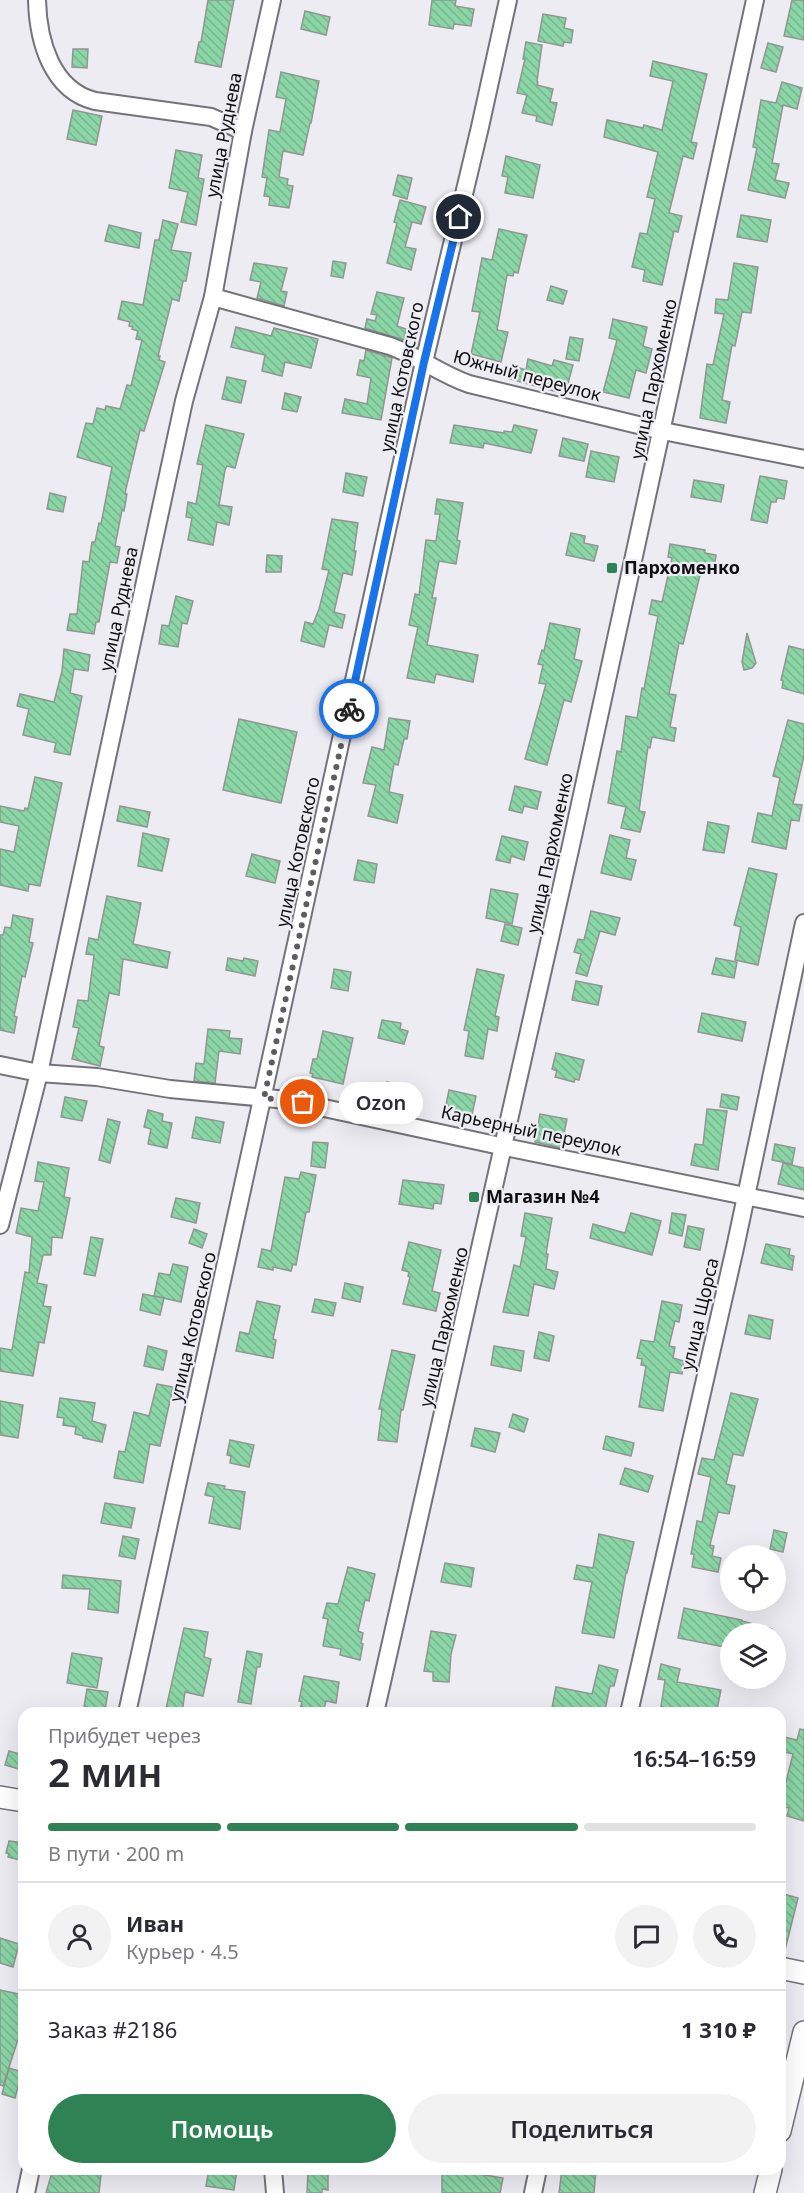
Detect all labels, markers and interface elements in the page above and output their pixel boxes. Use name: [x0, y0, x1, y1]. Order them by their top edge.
street label: улица Руднева: [199, 70, 247, 199]
pin: [433, 191, 484, 242]
icon: home: [442, 200, 475, 233]
street label: улица Пархоменко: [624, 296, 682, 461]
street label: улица Котовского: [373, 299, 429, 454]
street label: Южный переулок: [451, 344, 604, 406]
street label: улица Руднева: [93, 544, 143, 673]
place label: Пархоменко: [624, 555, 740, 579]
marker: Пархоменко: [605, 561, 619, 575]
courier: [319, 679, 379, 739]
icon: bike: [333, 693, 366, 726]
street label: улица Пархоменко: [520, 770, 578, 935]
street label: улица Котовского: [269, 774, 325, 929]
pin: [277, 1076, 328, 1127]
callout: Ozon: [339, 1081, 423, 1123]
icon: bag: [286, 1085, 319, 1118]
text: Ozon: [356, 1089, 406, 1116]
street label: Карьерный переулок: [439, 1099, 624, 1161]
place label: Магазин №4: [486, 1184, 600, 1208]
marker: Магазин №4: [467, 1190, 481, 1204]
street label: улица Пархоменко: [413, 1244, 473, 1409]
street label: улица Котовского: [163, 1249, 221, 1404]
street label: улица Щорса: [674, 1255, 724, 1372]
map controls: [720, 1545, 786, 1689]
button: locate: [720, 1545, 786, 1611]
button: layers: [720, 1623, 786, 1689]
text: Прибудет через: [48, 1722, 201, 1749]
text: 16:54–16:59: [632, 1743, 756, 1773]
text: 2 мин: [48, 1745, 163, 1798]
text: В пути · 200 m: [48, 1840, 184, 1867]
button: person: [48, 1905, 111, 1968]
button: chat: [615, 1905, 678, 1968]
button: phone: [693, 1905, 756, 1968]
text: Иван: [126, 1908, 184, 1938]
text: Курьер · 4.5: [126, 1938, 239, 1965]
text: Заказ #2186: [48, 2014, 177, 2044]
text: 1 310 ₽: [681, 2014, 756, 2044]
button: Помощь: [48, 2094, 396, 2163]
button: Поделиться: [408, 2094, 756, 2163]

